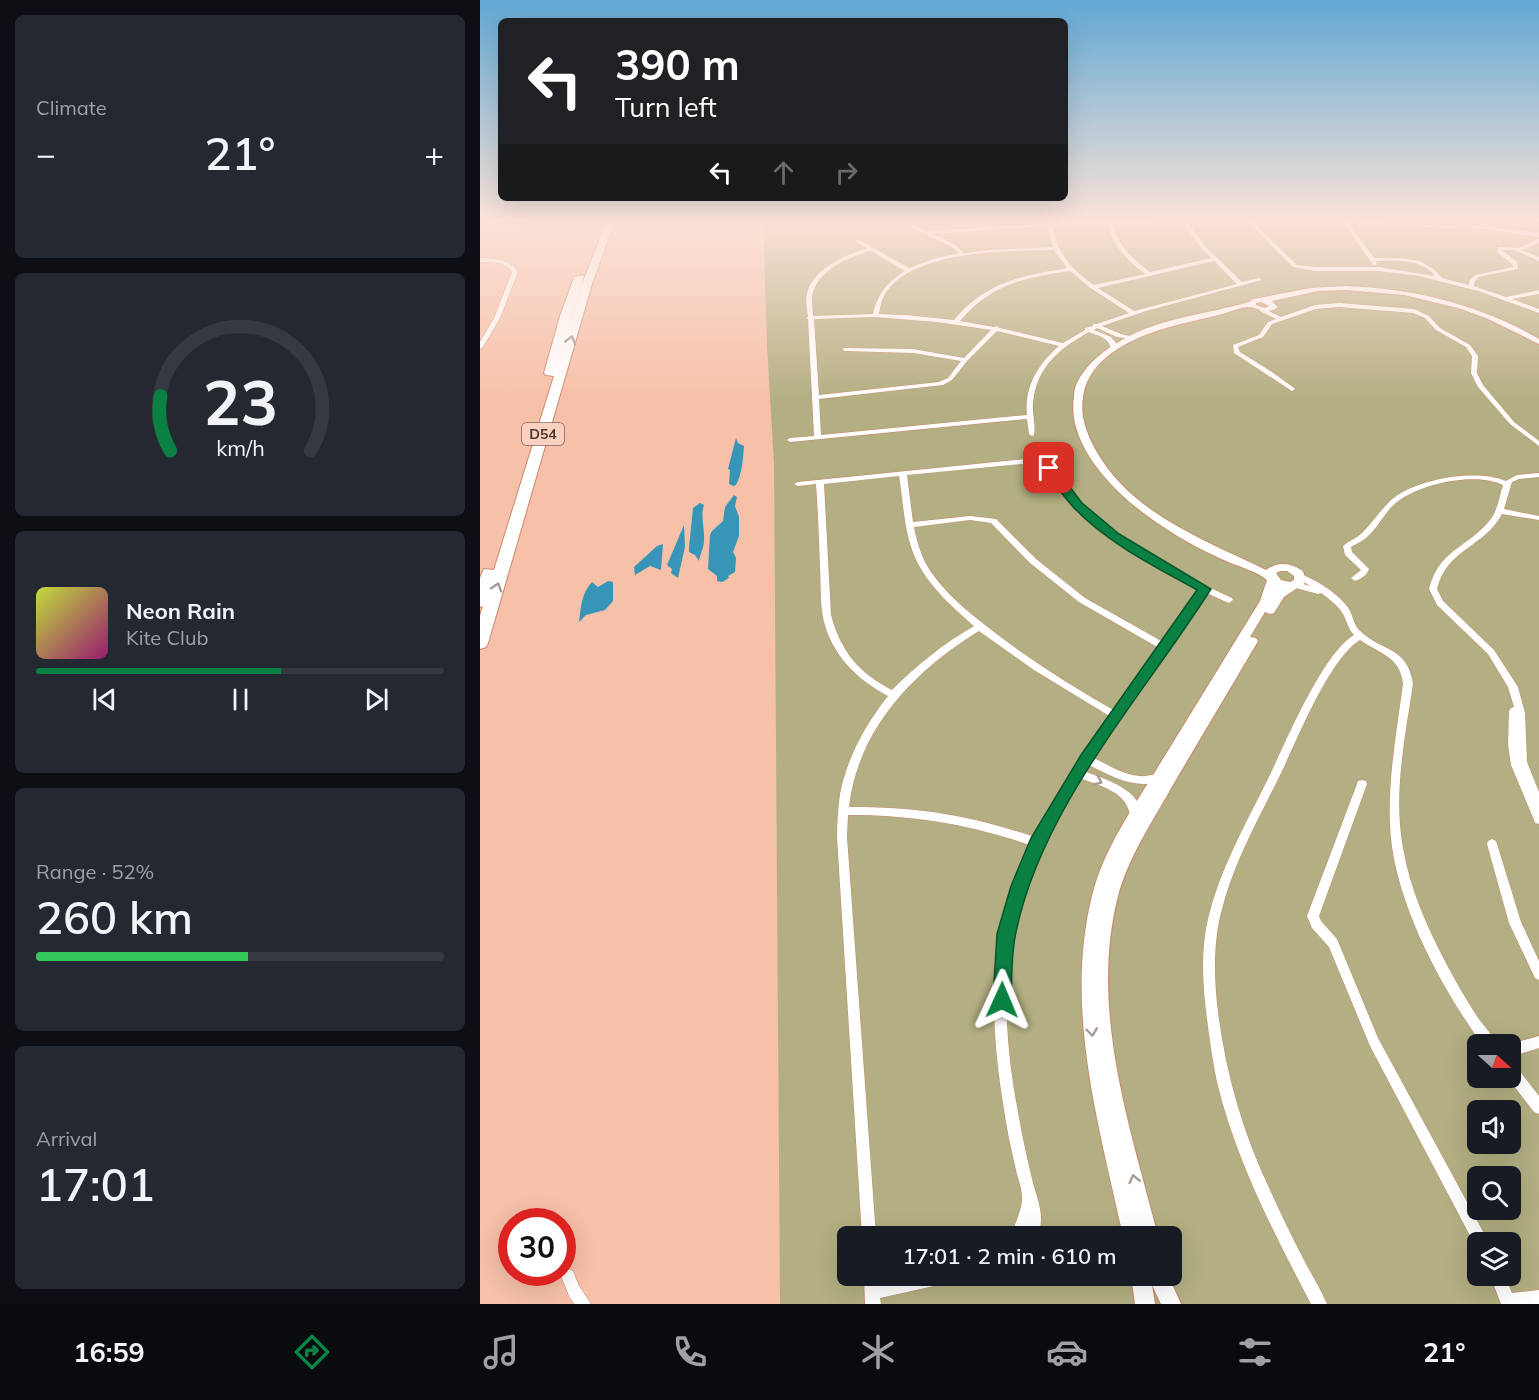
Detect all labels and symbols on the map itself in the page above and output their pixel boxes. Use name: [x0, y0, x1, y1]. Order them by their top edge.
one-way arrow: [564, 335, 576, 346]
road number: D54: [522, 423, 564, 445]
pin: [1023, 442, 1074, 493]
one-way arrow: [490, 582, 502, 593]
one-way arrow: [1092, 774, 1103, 786]
position arrow: [970, 968, 1034, 1032]
one-way arrow: [1085, 1028, 1098, 1037]
north arrow: [1467, 1034, 1521, 1088]
one-way arrow: [1129, 1174, 1142, 1184]
speed limit sign: 30: [498, 1208, 576, 1286]

